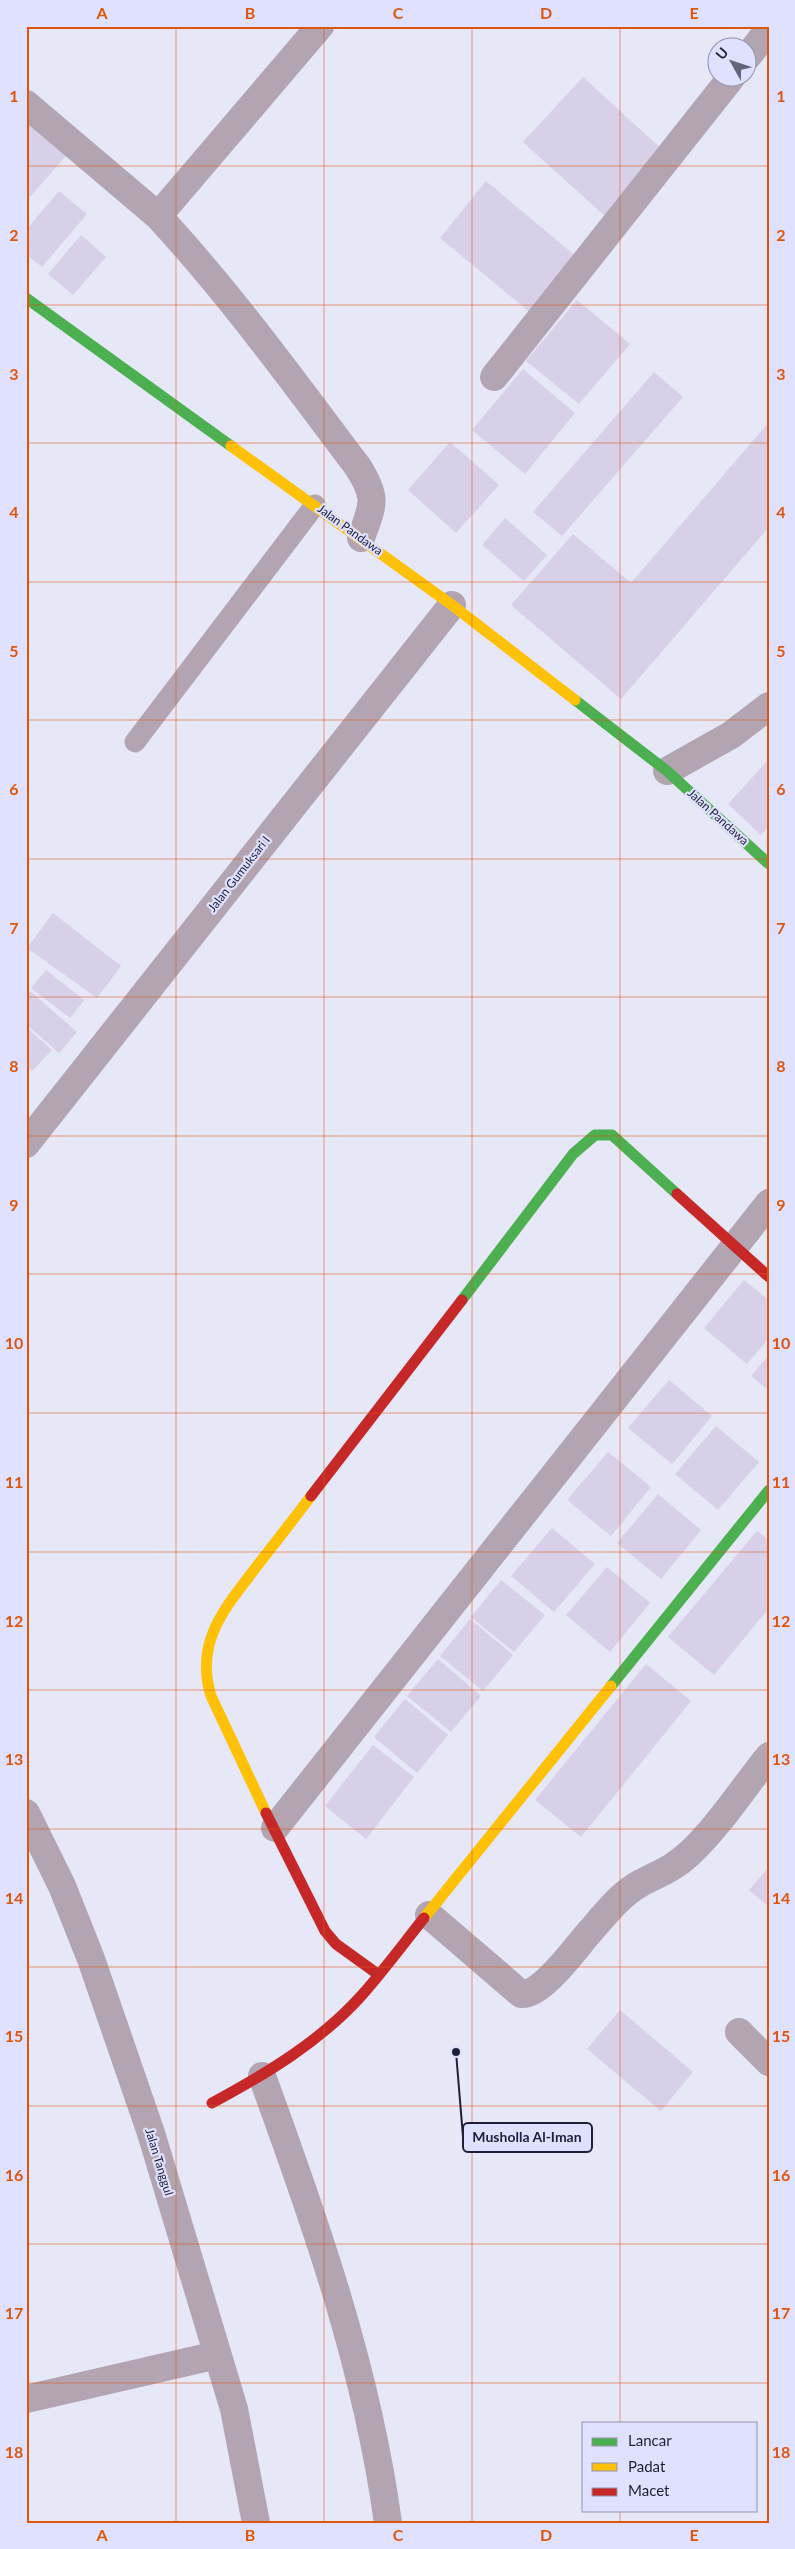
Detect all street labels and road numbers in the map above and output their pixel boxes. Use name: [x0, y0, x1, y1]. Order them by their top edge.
street label: Jalan Pandawa: [315, 501, 386, 558]
street label: Jalan Pandawa: [685, 785, 752, 848]
street label: Jalan Gumuksari I: [204, 833, 273, 915]
street label: Jalan Tanggul: [142, 2126, 177, 2197]

